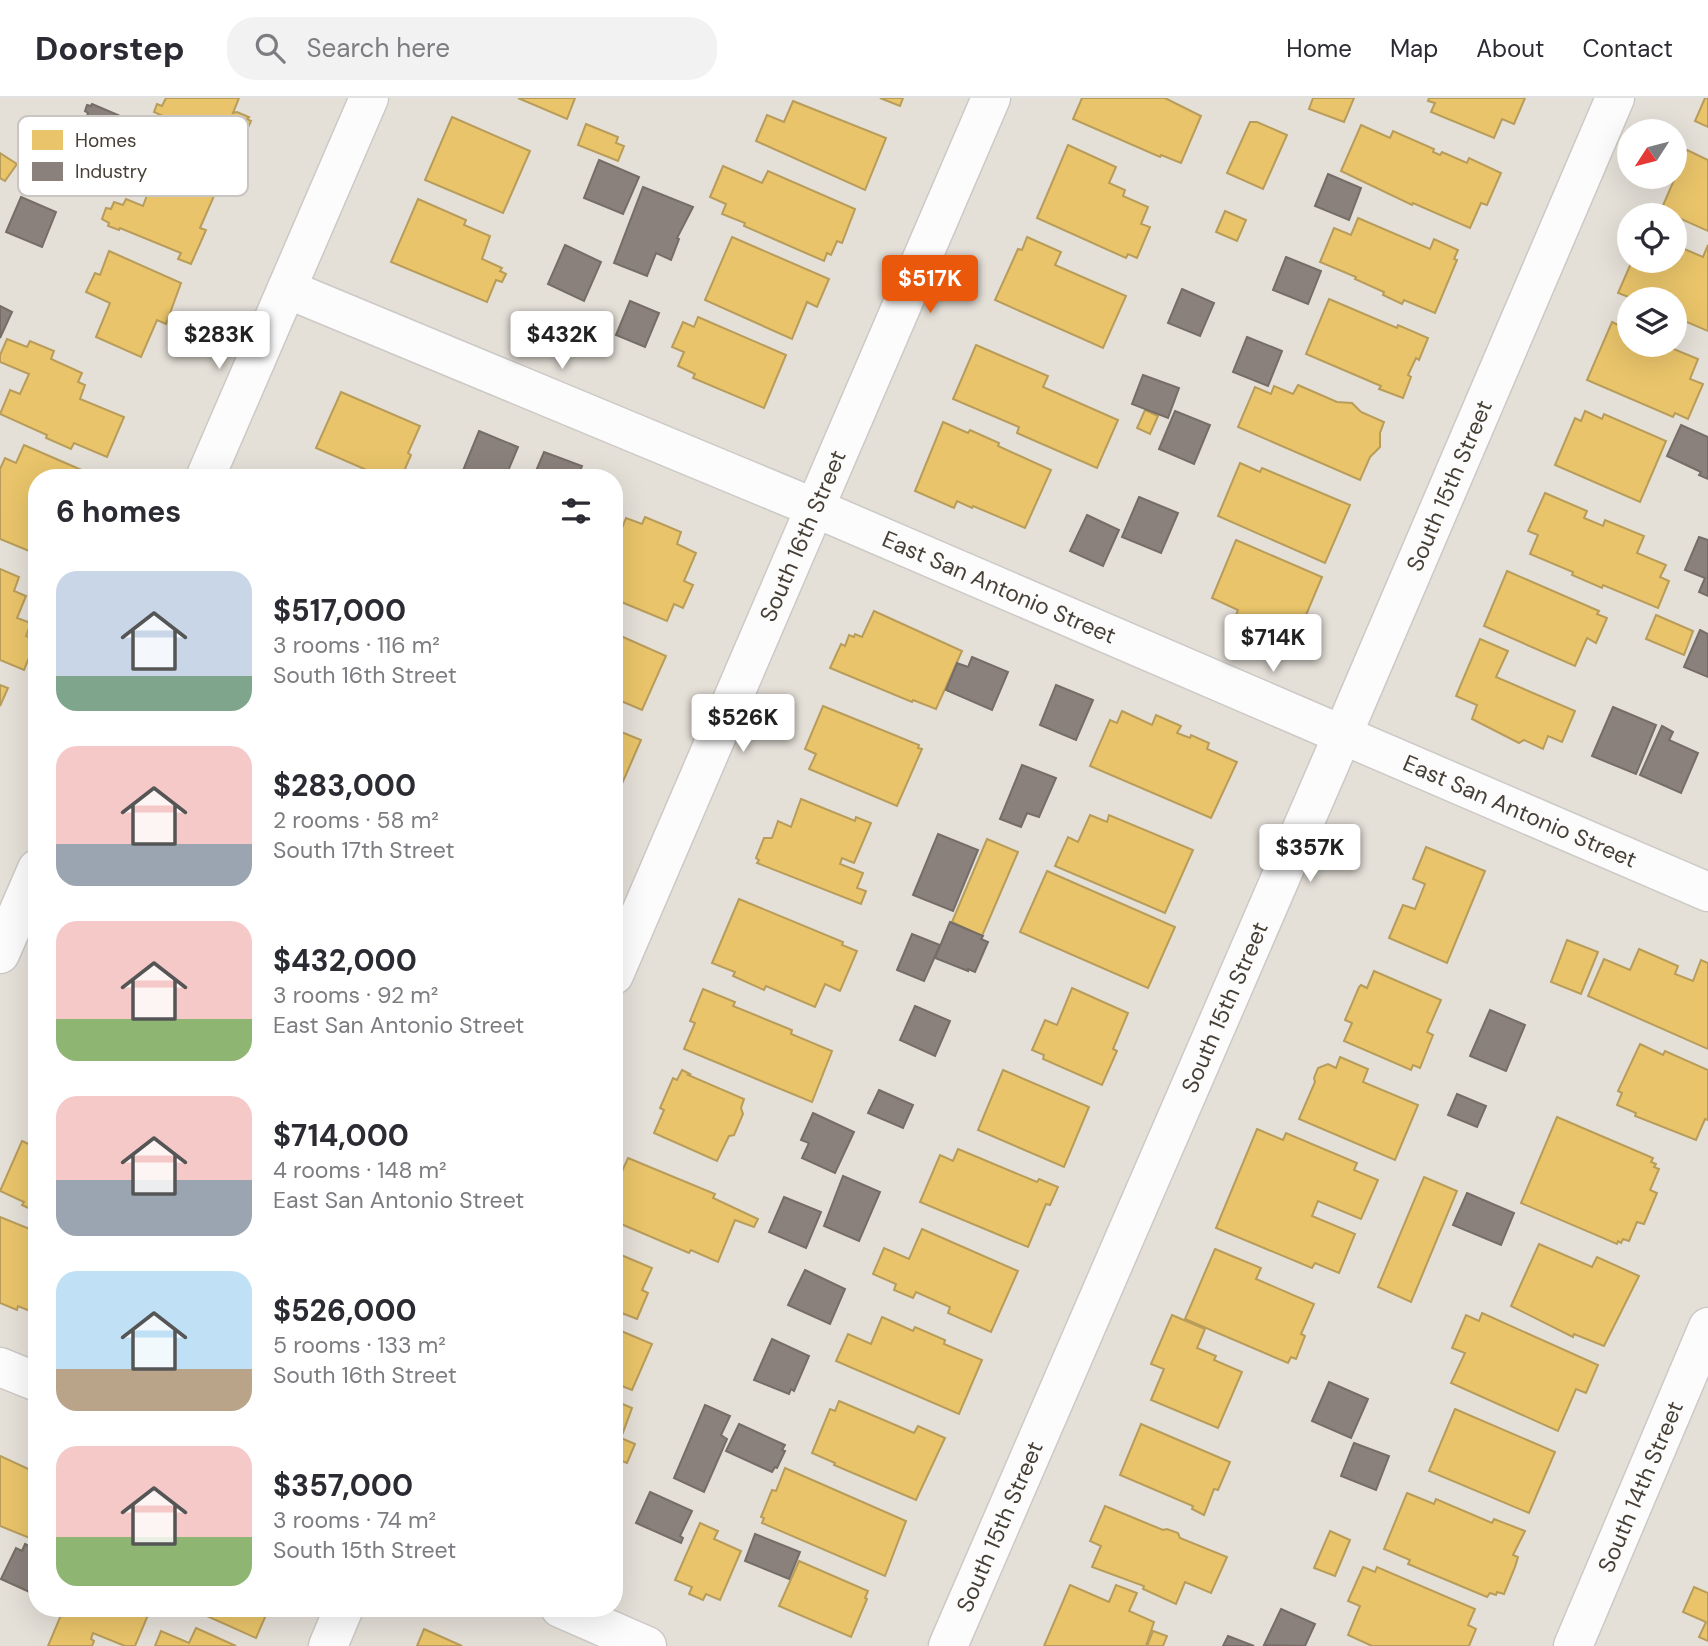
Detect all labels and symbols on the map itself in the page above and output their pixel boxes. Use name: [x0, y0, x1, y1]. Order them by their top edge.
legend: [18, 116, 248, 196]
north arrow: [1617, 119, 1687, 189]
text: Homes: [75, 128, 136, 153]
text: Industry: [75, 159, 148, 184]
pin: $517K: [881, 256, 979, 315]
pin: $283K: [170, 312, 268, 371]
pin: $432K: [513, 312, 611, 371]
street label: South 15th Street: [1399, 395, 1499, 576]
street label: South 16th Street: [753, 445, 853, 626]
street label: East San Antonio Street: [878, 524, 1121, 651]
pin: $714K: [1224, 614, 1322, 674]
pin: $526K: [694, 694, 792, 754]
street label: East San Antonio Street: [1399, 748, 1641, 875]
pin: $357K: [1261, 824, 1359, 884]
street label: South 15th Street: [1174, 917, 1275, 1097]
street label: South 14th Street: [1591, 1396, 1690, 1577]
street label: South 15th Street: [949, 1437, 1050, 1617]

